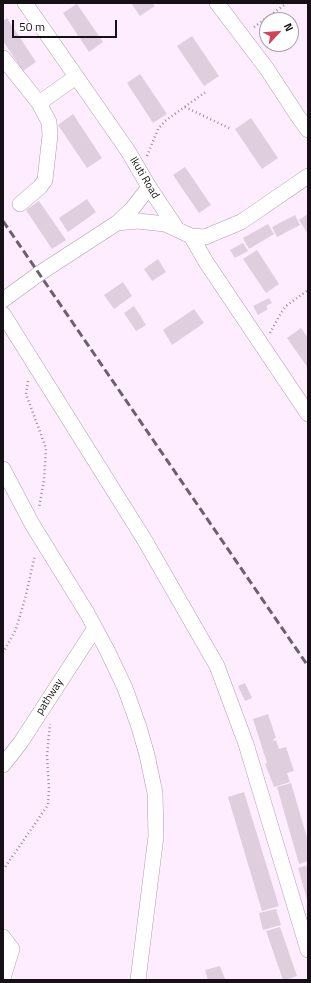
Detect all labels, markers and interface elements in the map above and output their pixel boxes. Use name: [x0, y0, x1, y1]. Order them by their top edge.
scale bar: [14, 12, 119, 38]
north arrow: [259, 12, 299, 52]
text: 50 m: [19, 17, 45, 36]
text: N: [280, 20, 298, 34]
street label: Ikuti Road: [126, 155, 162, 201]
street label: pathway: [34, 677, 66, 717]

